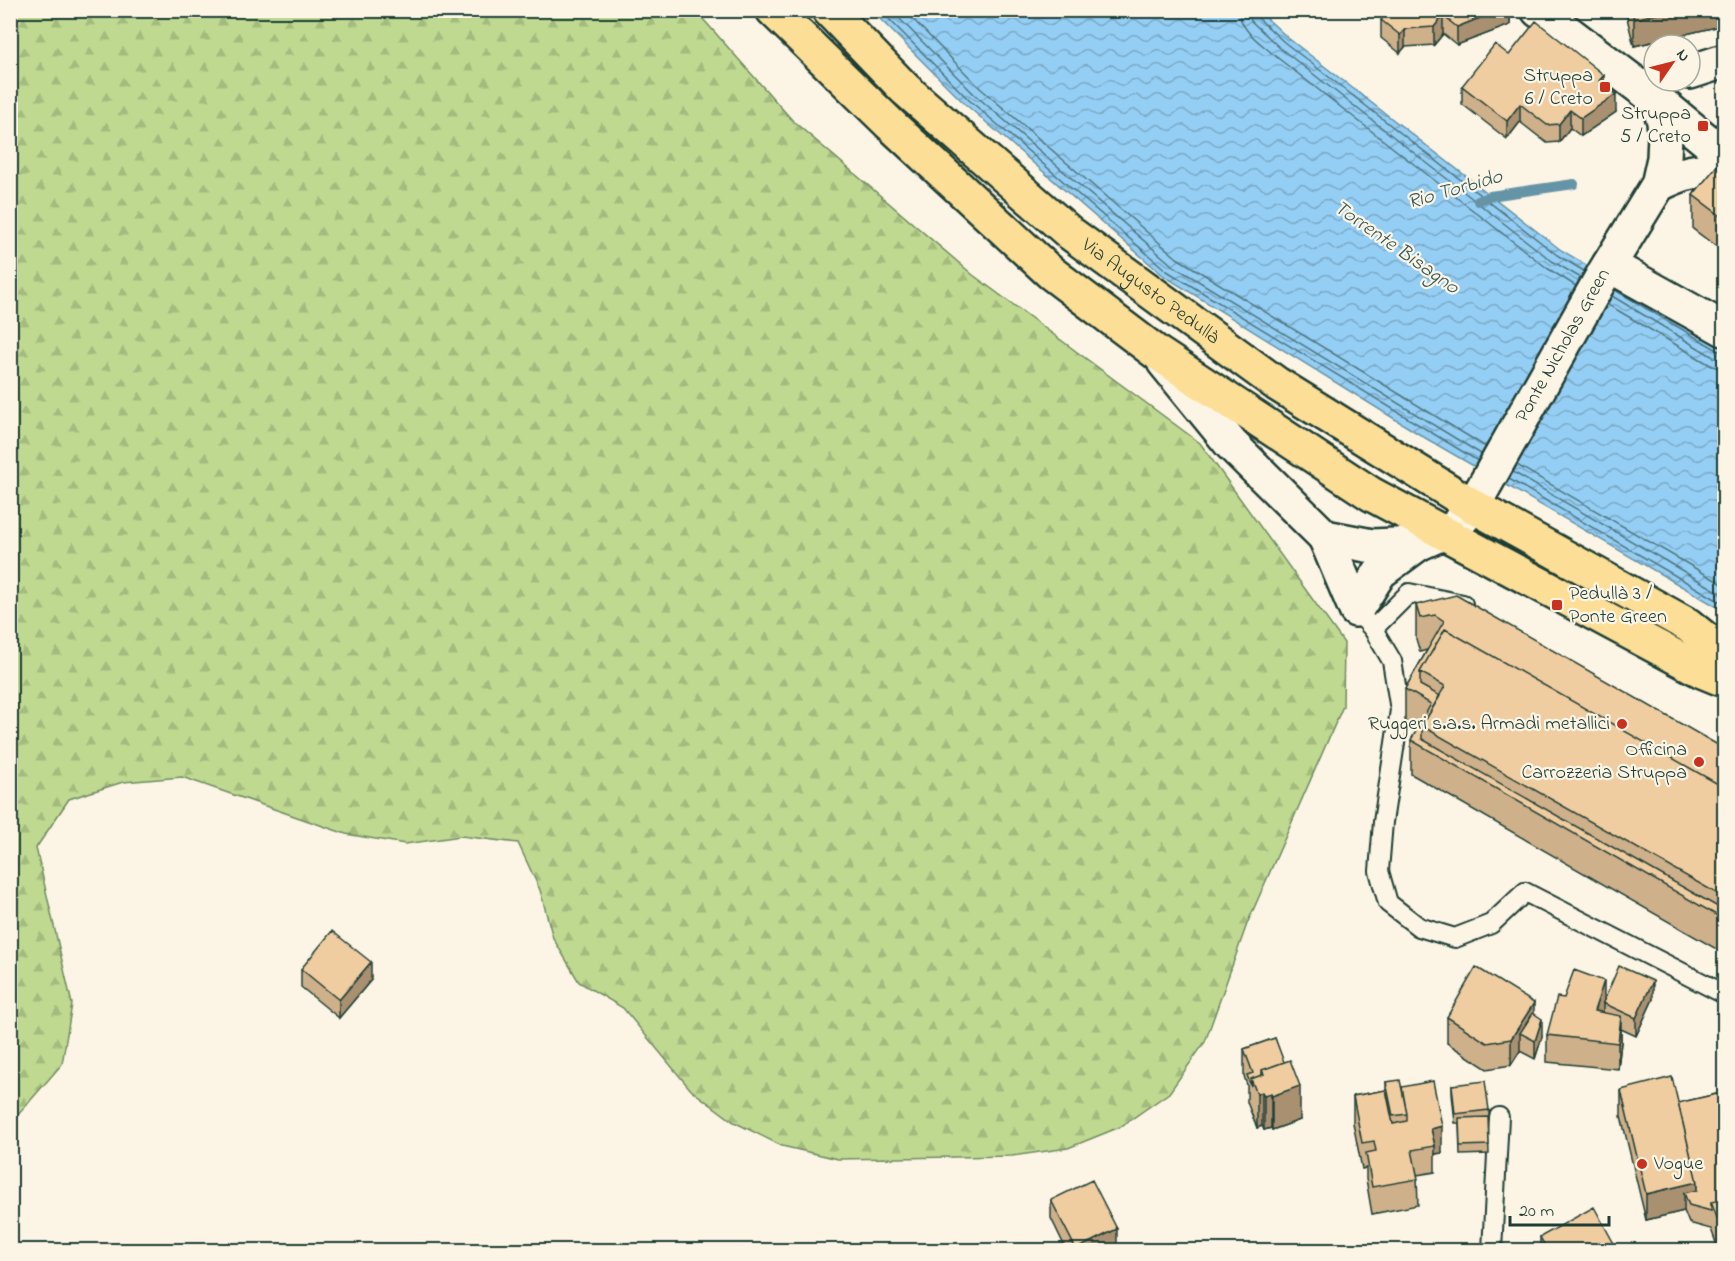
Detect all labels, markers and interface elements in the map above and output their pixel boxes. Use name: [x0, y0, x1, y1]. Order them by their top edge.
north arrow: [1642, 33, 1702, 93]
text: N: [1670, 44, 1696, 67]
place label: Struppa 6 / Creto: [1523, 62, 1593, 114]
marker: Struppa 6 / Creto: [1598, 80, 1612, 94]
place label: Struppa 5 / Creto: [1620, 100, 1691, 152]
marker: Struppa 5 / Creto: [1696, 119, 1710, 133]
water label: Rio Torbido: [1404, 162, 1507, 218]
water label: Torrente Bisagno: [1326, 193, 1466, 304]
street label: Via Augusto Pedullà: [1074, 231, 1226, 352]
street label: Ponte Nicholas Green: [1508, 263, 1618, 428]
place label: Pedullà 3 / Ponte Green: [1569, 580, 1667, 632]
marker: Pedullà 3 / Ponte Green: [1550, 598, 1564, 612]
place label: Ruggeri s.a.s. Armadi metallici: [1368, 710, 1610, 740]
marker: Ruggeri s.a.s. Armadi metallici: [1615, 717, 1629, 731]
place label: Officina Carrozzeria Struppa: [1521, 736, 1687, 788]
marker: Officina Carrozzeria Struppa: [1692, 755, 1706, 769]
place label: Vogue: [1653, 1150, 1703, 1180]
marker: Vogue: [1635, 1157, 1649, 1171]
scale bar: [1510, 1189, 1609, 1227]
text: 20 m: [1519, 1199, 1554, 1225]

